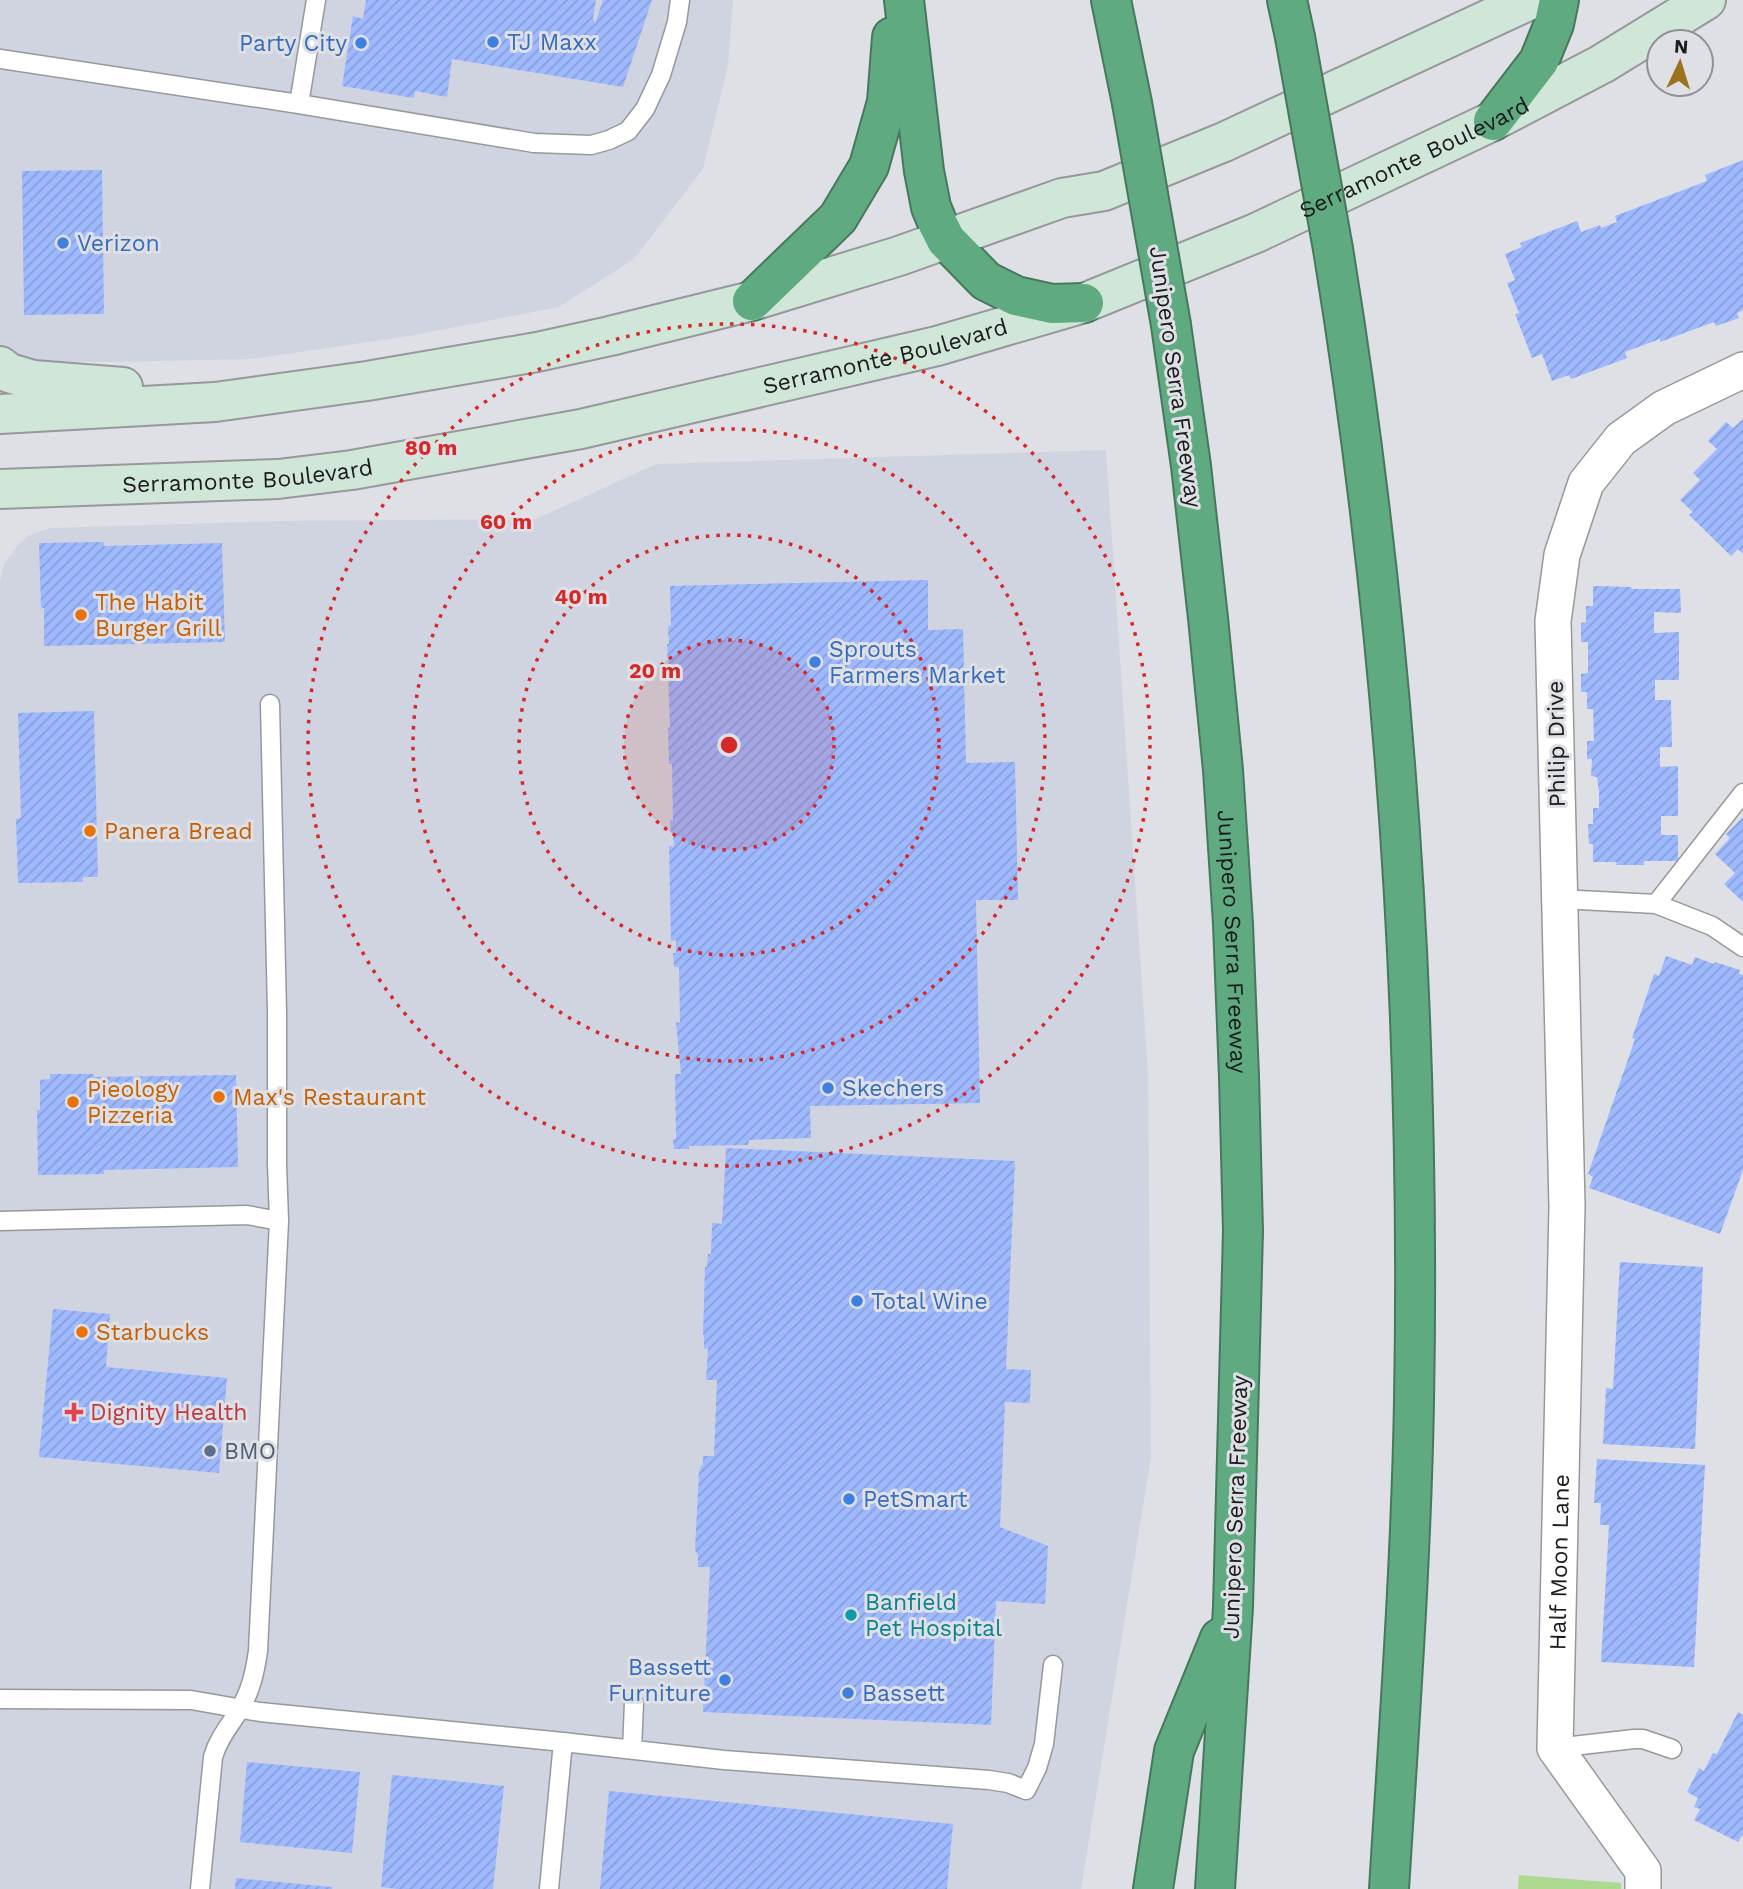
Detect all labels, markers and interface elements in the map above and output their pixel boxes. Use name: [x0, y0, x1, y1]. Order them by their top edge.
north arrow: [1645, 28, 1715, 98]
place label: TJ Maxx: [507, 29, 597, 56]
place label: Party City: [239, 30, 347, 57]
marker: TJ Maxx: [485, 34, 501, 50]
marker: Party City: [353, 35, 369, 51]
text: N: [1673, 35, 1689, 59]
street label: Serramonte Boulevard: [1295, 92, 1534, 224]
place label: Verizon: [77, 230, 160, 257]
marker: Verizon: [55, 235, 71, 251]
street label: Junipero Serra Freeway: [1144, 244, 1207, 510]
street label: Serramonte Boulevard: [760, 313, 1011, 400]
text: 80 m: [405, 435, 457, 460]
street label: Serramonte Boulevard: [122, 454, 375, 499]
text: 60 m: [480, 509, 532, 534]
text: 40 m: [555, 584, 607, 609]
place label: The Habit Burger Grill: [95, 589, 221, 642]
marker: The Habit Burger Grill: [73, 607, 89, 623]
place label: Sprouts Farmers Market: [829, 636, 1006, 689]
marker: Sprouts Farmers Market: [807, 654, 823, 670]
text: 20 m: [629, 658, 681, 683]
street label: Philip Drive: [1542, 680, 1571, 808]
centre of rings: [717, 733, 741, 757]
street label: Junipero Serra Freeway: [1212, 809, 1252, 1074]
place label: Panera Bread: [104, 818, 253, 845]
marker: Panera Bread: [82, 823, 98, 839]
place label: Skechers: [842, 1075, 944, 1102]
place label: Pieology Pizzeria: [87, 1076, 179, 1129]
marker: Skechers: [820, 1080, 836, 1096]
place label: Max's Restaurant: [233, 1084, 426, 1111]
marker: Max's Restaurant: [211, 1089, 227, 1105]
marker: Pieology Pizzeria: [65, 1094, 81, 1110]
place label: Total Wine: [871, 1288, 988, 1315]
marker: Total Wine: [849, 1293, 865, 1309]
place label: Starbucks: [96, 1319, 209, 1346]
marker: Starbucks: [74, 1324, 90, 1340]
street label: Junipero Serra Freeway: [1217, 1374, 1254, 1639]
place label: Dignity Health: [90, 1399, 247, 1426]
marker: Dignity Health: [64, 1402, 84, 1422]
place label: BMO: [224, 1438, 276, 1465]
marker: BMO: [202, 1443, 218, 1459]
street label: Half Moon Lane: [1544, 1474, 1575, 1651]
place label: PetSmart: [863, 1486, 968, 1513]
marker: PetSmart: [841, 1491, 857, 1507]
place label: Banfield Pet Hospital: [865, 1589, 1002, 1642]
marker: Banfield Pet Hospital: [843, 1607, 859, 1623]
place label: Bassett Furniture: [608, 1654, 711, 1707]
marker: Bassett Furniture: [717, 1672, 733, 1688]
place label: Bassett: [862, 1680, 945, 1707]
marker: Bassett: [840, 1685, 856, 1701]

